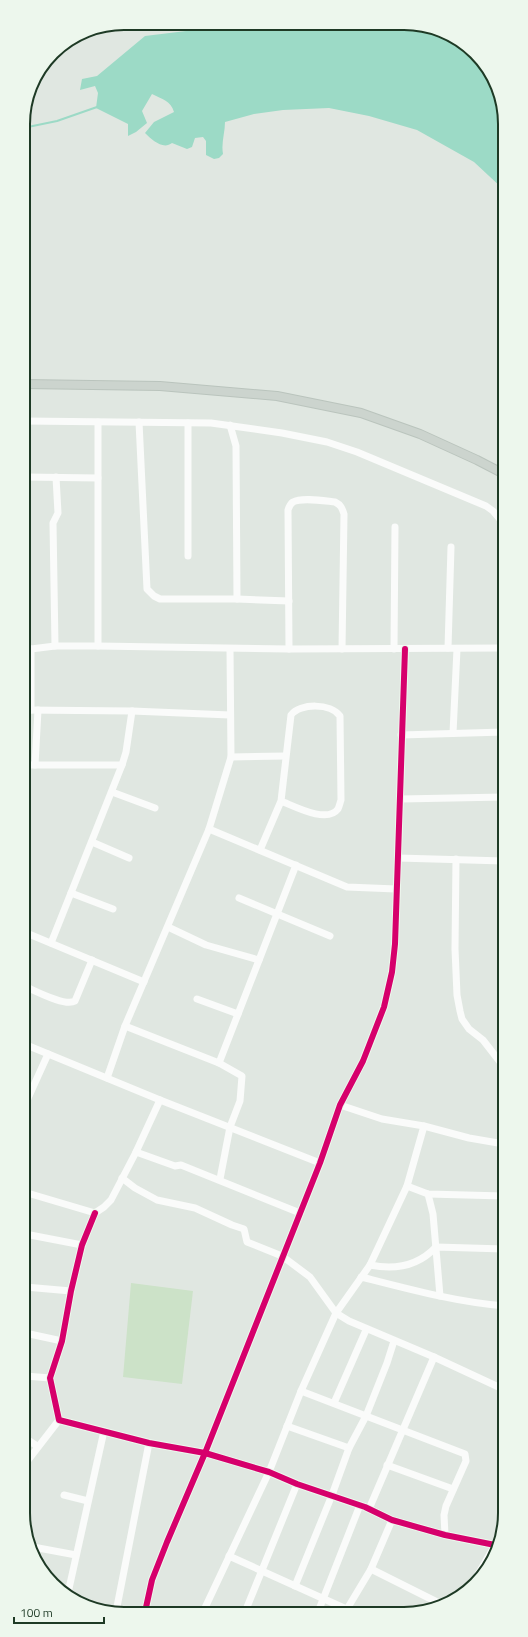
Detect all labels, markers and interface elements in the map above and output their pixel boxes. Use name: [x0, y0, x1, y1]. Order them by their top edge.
scale bar: [14, 1599, 104, 1625]
text: 100 m: [20, 1603, 53, 1622]

